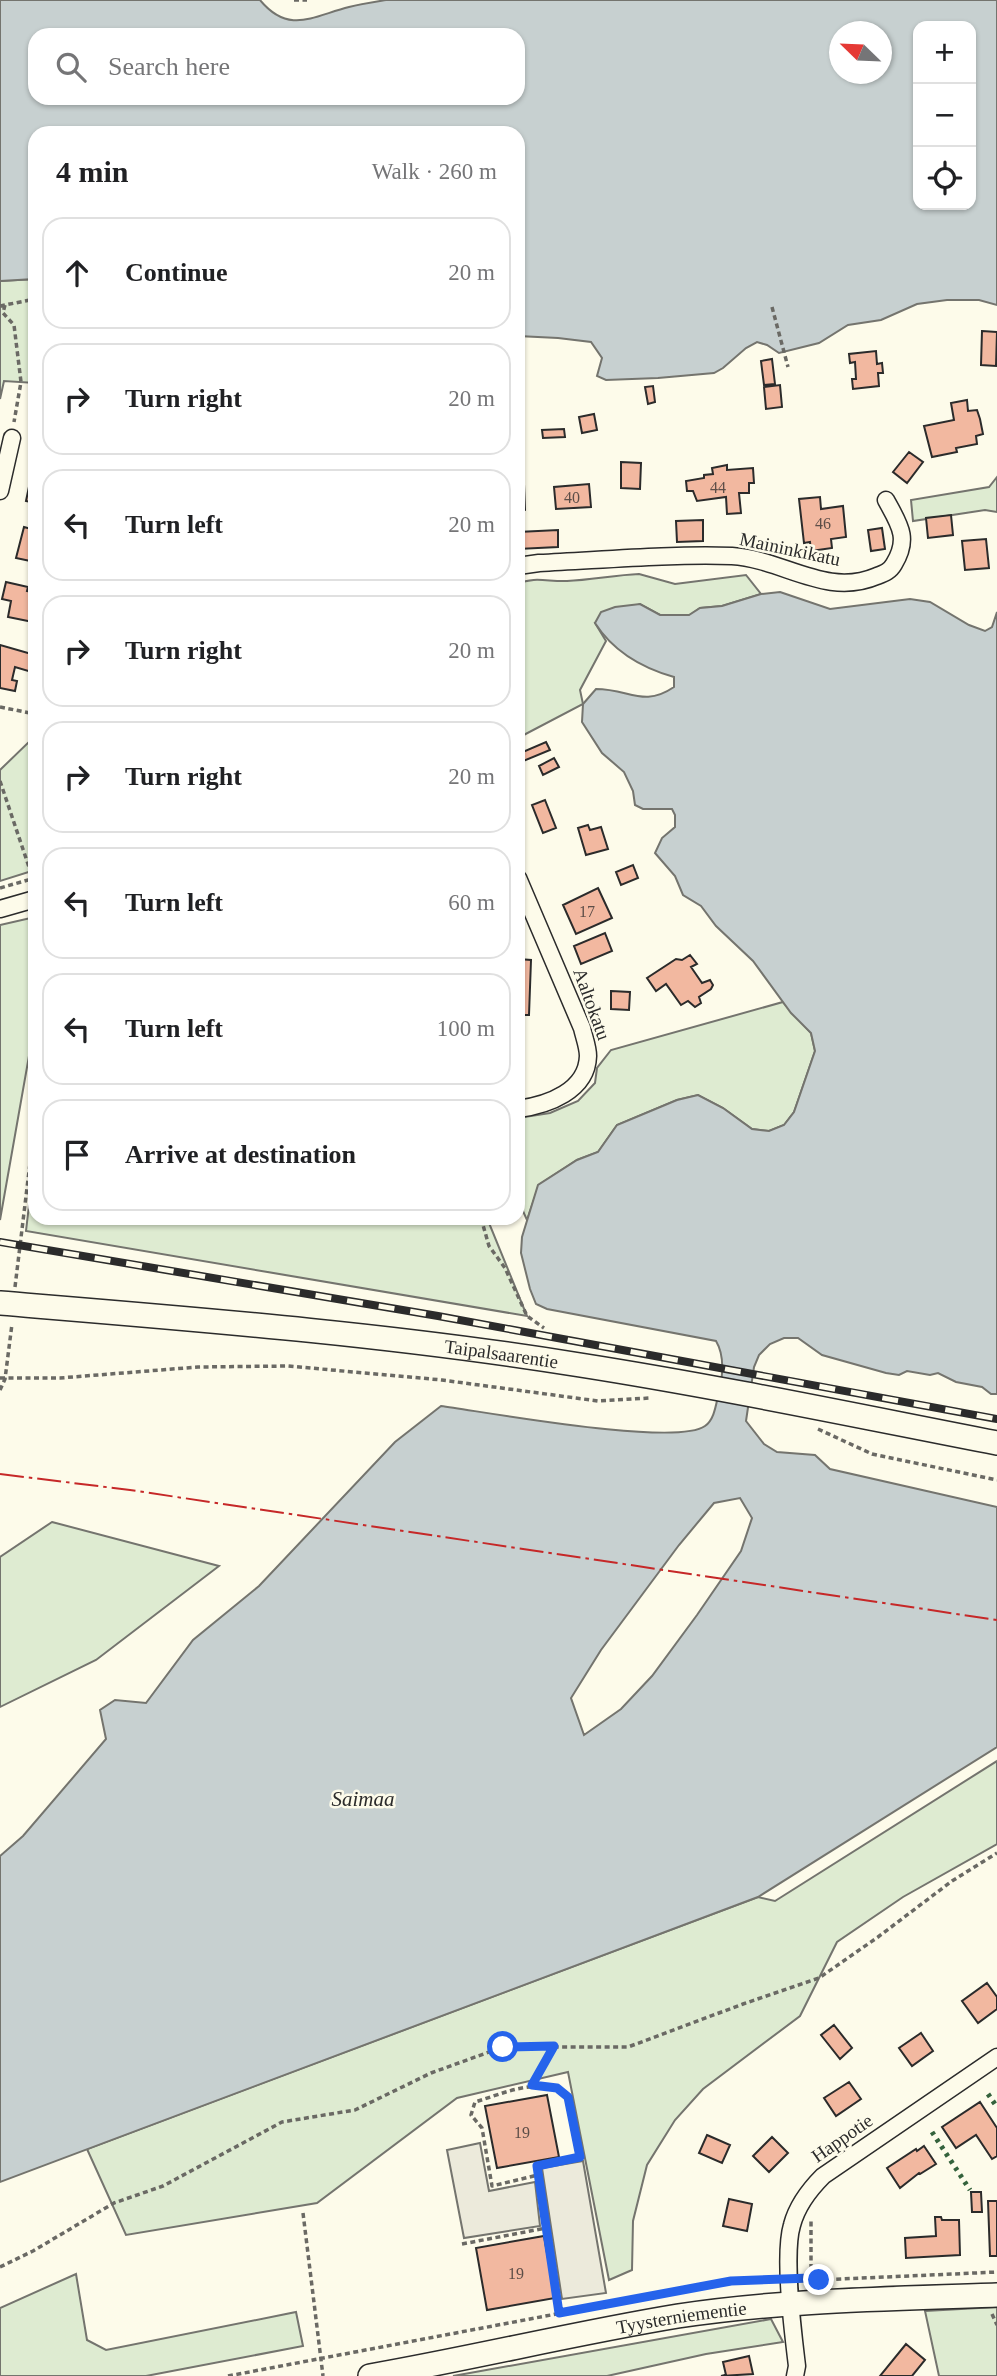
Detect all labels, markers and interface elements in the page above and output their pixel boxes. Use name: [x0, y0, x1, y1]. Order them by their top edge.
north arrow: [829, 21, 892, 84]
map controls: [913, 21, 976, 210]
button: +: [913, 21, 976, 84]
search box: [28, 28, 525, 105]
icon: search: [52, 48, 90, 86]
text: Search here: [108, 52, 230, 81]
button: −: [913, 84, 976, 147]
button: locate: [913, 147, 976, 210]
text: 4 min: [56, 155, 129, 188]
text: Walk · 260 m: [372, 159, 497, 184]
icon: ahead: [58, 254, 96, 292]
text: Continue: [125, 258, 228, 287]
text: 20 m: [448, 260, 495, 285]
icon: right: [58, 380, 96, 418]
text: Turn right: [125, 384, 242, 413]
text: 20 m: [448, 386, 495, 411]
house number: 44: [710, 479, 726, 496]
house number: 40: [564, 489, 580, 506]
icon: left: [58, 506, 96, 544]
text: Turn left: [125, 510, 223, 539]
text: 20 m: [448, 512, 495, 537]
house number: 46: [815, 515, 831, 532]
street label: Maininkikatu: [738, 528, 843, 570]
icon: right: [58, 632, 96, 670]
text: Turn right: [125, 636, 242, 665]
text: 20 m: [448, 638, 495, 663]
icon: right: [58, 758, 96, 796]
text: Turn right: [125, 762, 242, 791]
text: 20 m: [448, 764, 495, 789]
icon: left: [58, 884, 96, 922]
text: Turn left: [125, 888, 223, 917]
text: 60 m: [448, 890, 495, 915]
house number: 17: [579, 903, 595, 920]
street label: Aaltokatu: [569, 965, 615, 1043]
icon: left: [58, 1010, 96, 1048]
text: Turn left: [125, 1014, 223, 1043]
text: 100 m: [437, 1016, 495, 1041]
icon: arrive: [58, 1136, 96, 1174]
text: Arrive at destination: [125, 1140, 356, 1169]
street label: Taipalsaarentie: [443, 1335, 560, 1372]
water label: Saimaa: [332, 1787, 395, 1811]
route start: [487, 2031, 518, 2062]
street label: Happotie: [807, 2109, 877, 2167]
house number: 19: [514, 2124, 530, 2141]
route end: [803, 2264, 834, 2295]
house number: 19: [508, 2265, 524, 2282]
street label: Tyysterniementie: [614, 2297, 748, 2337]

